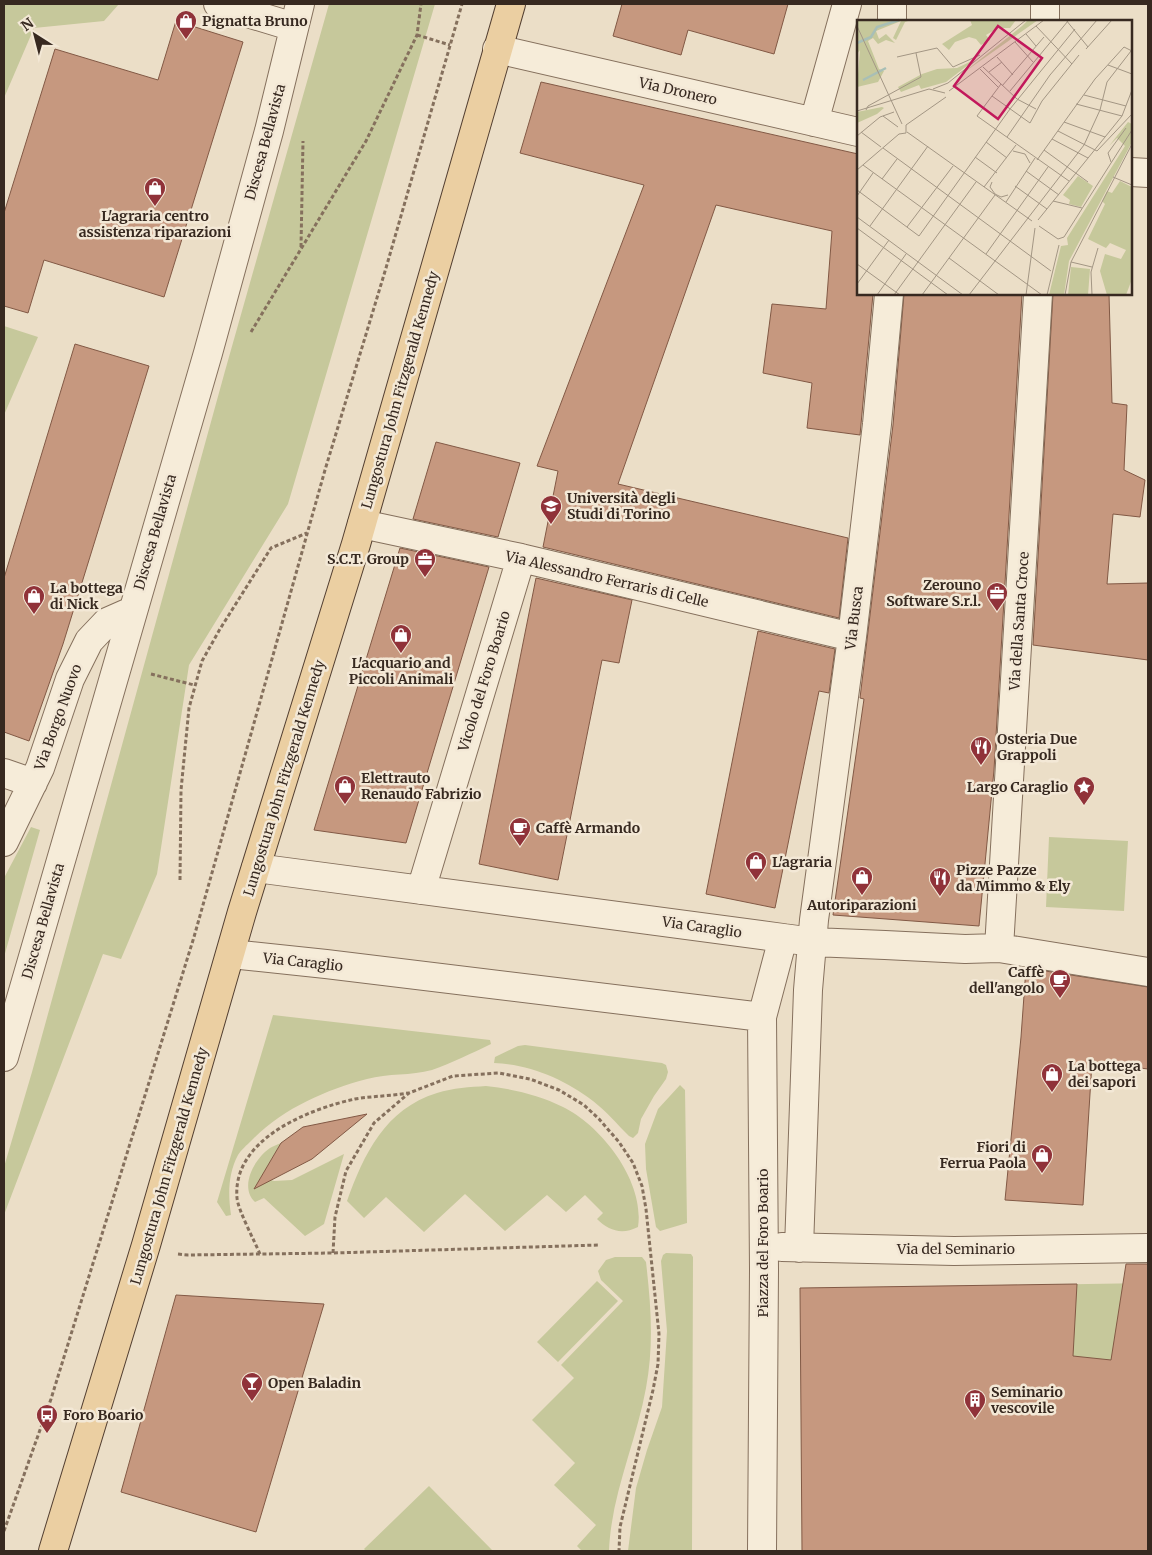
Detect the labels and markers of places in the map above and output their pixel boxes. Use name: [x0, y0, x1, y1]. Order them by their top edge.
shop icon: Pignatta Bruno: [174, 9, 198, 40]
place label: Pignatta Bruno: [202, 12, 308, 30]
shop icon: L'agraria centro assistenza riparazioni: [143, 176, 167, 207]
place label: L'agraria centro assistenza riparazioni: [79, 207, 232, 241]
place label: Università degli Studi di Torino: [567, 489, 676, 523]
school or university icon: Università degli Studi di Torino: [539, 494, 563, 525]
office icon: S.C.T. Group: [413, 547, 437, 578]
place label: S.C.T. Group: [327, 550, 409, 568]
place label: Zerouno Software S.r.l.: [886, 576, 981, 610]
place label: La bottega di Nick: [50, 579, 123, 613]
office icon: Zerouno Software S.r.l.: [985, 581, 1009, 612]
shop icon: La bottega di Nick: [22, 584, 46, 615]
shop icon: L'acquario and Piccoli Animali: [389, 623, 413, 654]
place label: L'acquario and Piccoli Animali: [349, 654, 453, 688]
place label: Osteria Due Grappoli: [997, 730, 1078, 764]
restaurant icon: Osteria Due Grappoli: [969, 735, 993, 766]
place label: Elettrauto Renaudo Fabrizio: [361, 769, 481, 803]
shop icon: Elettrauto Renaudo Fabrizio: [333, 774, 357, 805]
place icon: Largo Caraglio: [1072, 775, 1096, 806]
place label: Largo Caraglio: [967, 778, 1068, 796]
cafe icon: Caffè Armando: [508, 816, 532, 847]
place label: Caffè Armando: [536, 819, 640, 837]
shop icon: L'agraria: [744, 850, 768, 881]
place label: L'agraria: [772, 853, 832, 871]
place label: Pizze Pazze da Mimmo & Ely: [956, 861, 1071, 895]
shop icon: Autoriparazioni: [850, 865, 874, 896]
restaurant icon: Pizze Pazze da Mimmo & Ely: [928, 866, 952, 897]
place label: Autoriparazioni: [806, 896, 917, 914]
place label: Caffè dell'angolo: [969, 963, 1044, 997]
cafe icon: Caffè dell'angolo: [1048, 968, 1072, 999]
place label: La bottega dei sapori: [1068, 1057, 1141, 1091]
shop icon: La bottega dei sapori: [1040, 1062, 1064, 1093]
place label: Fiori di Ferrua Paola: [940, 1138, 1026, 1172]
shop icon: Fiori di Ferrua Paola: [1030, 1143, 1054, 1174]
bar icon: Open Baladin: [240, 1371, 264, 1402]
place label: Open Baladin: [268, 1374, 361, 1392]
place label: Seminario vescovile: [990, 1383, 1063, 1417]
building icon: Seminario vescovile: [963, 1388, 987, 1419]
bus stop icon: Foro Boario: [35, 1403, 59, 1434]
place label: Foro Boario: [63, 1406, 143, 1424]

